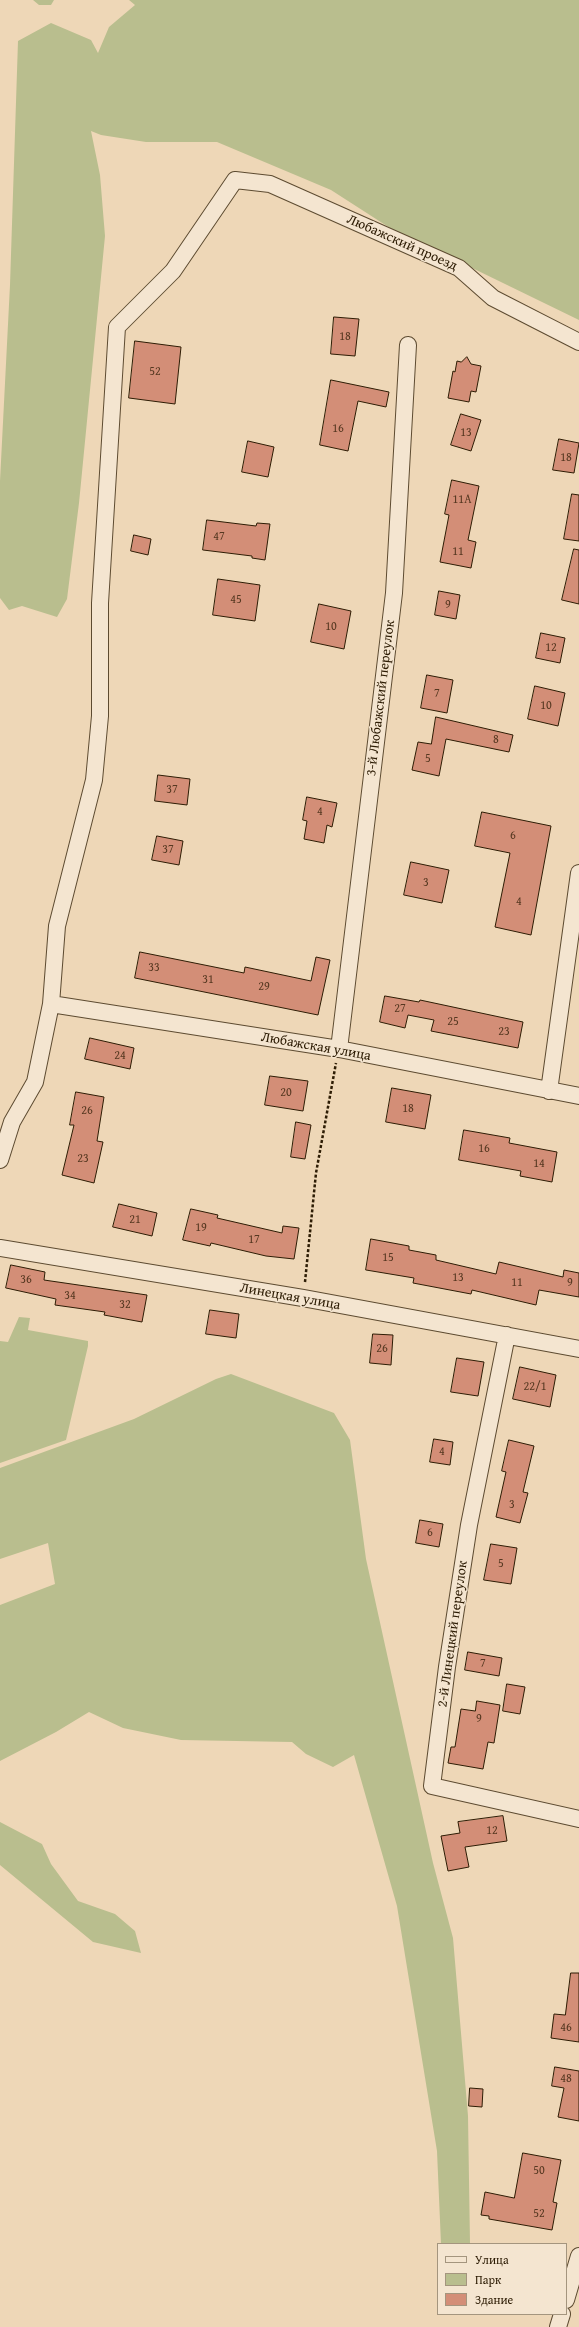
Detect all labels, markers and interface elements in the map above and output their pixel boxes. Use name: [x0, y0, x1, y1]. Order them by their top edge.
street label: Любажский проезд: [344, 211, 460, 275]
house number: 18: [339, 330, 351, 344]
house number: 52: [149, 365, 161, 379]
house number: 16: [332, 422, 344, 436]
house number: 13: [460, 426, 472, 440]
house number: 18: [560, 451, 572, 465]
house number: 11А: [453, 493, 471, 507]
house number: 47: [213, 530, 225, 544]
house number: 11: [452, 545, 464, 559]
house number: 45: [230, 593, 242, 607]
house number: 9: [445, 598, 451, 612]
street label: 3-й Любажский переулок: [363, 619, 399, 777]
house number: 10: [325, 620, 337, 634]
house number: 12: [545, 641, 557, 655]
house number: 7: [434, 687, 440, 701]
house number: 10: [540, 699, 552, 713]
house number: 8: [493, 733, 499, 747]
house number: 5: [425, 752, 431, 766]
house number: 37: [166, 783, 178, 797]
house number: 4: [317, 805, 323, 819]
house number: 6: [510, 829, 516, 843]
house number: 37: [162, 843, 174, 857]
house number: 3: [423, 876, 429, 890]
house number: 4: [516, 895, 522, 909]
house number: 33: [148, 961, 160, 975]
house number: 31: [202, 973, 214, 987]
house number: 29: [258, 980, 270, 994]
house number: 27: [394, 1002, 406, 1016]
house number: 25: [447, 1015, 459, 1029]
house number: 23: [498, 1025, 510, 1039]
street label: Любажская улица: [260, 1029, 372, 1065]
house number: 24: [114, 1049, 126, 1063]
house number: 20: [280, 1086, 292, 1100]
house number: 18: [402, 1102, 414, 1116]
house number: 26: [81, 1104, 93, 1118]
house number: 16: [478, 1142, 490, 1156]
house number: 23: [77, 1152, 89, 1166]
house number: 14: [533, 1157, 545, 1171]
house number: 21: [129, 1213, 141, 1227]
house number: 19: [195, 1221, 207, 1235]
house number: 17: [248, 1233, 260, 1247]
house number: 15: [382, 1251, 394, 1265]
house number: 13: [452, 1271, 464, 1285]
house number: 36: [20, 1273, 32, 1287]
house number: 11: [511, 1276, 523, 1290]
house number: 9: [567, 1276, 573, 1290]
street label: Линецкая улица: [238, 1280, 342, 1314]
house number: 34: [64, 1289, 76, 1303]
house number: 32: [119, 1298, 131, 1312]
house number: 26: [376, 1342, 388, 1356]
house number: 22/1: [524, 1380, 546, 1394]
house number: 4: [439, 1445, 445, 1459]
house number: 3: [509, 1498, 515, 1512]
house number: 6: [427, 1526, 433, 1540]
house number: 5: [498, 1557, 504, 1571]
street label: 2-й Линецкий переулок: [434, 1560, 472, 1708]
house number: 7: [480, 1657, 486, 1671]
house number: 9: [476, 1712, 482, 1726]
house number: 12: [486, 1824, 498, 1838]
house number: 46: [560, 2021, 572, 2035]
house number: 48: [560, 2072, 572, 2086]
house number: 50: [533, 2164, 545, 2178]
house number: 52: [533, 2207, 545, 2221]
legend: [437, 2243, 567, 2315]
text: Улица: [475, 2251, 509, 2268]
text: Парк: [475, 2271, 501, 2288]
text: Здание: [475, 2291, 513, 2308]

